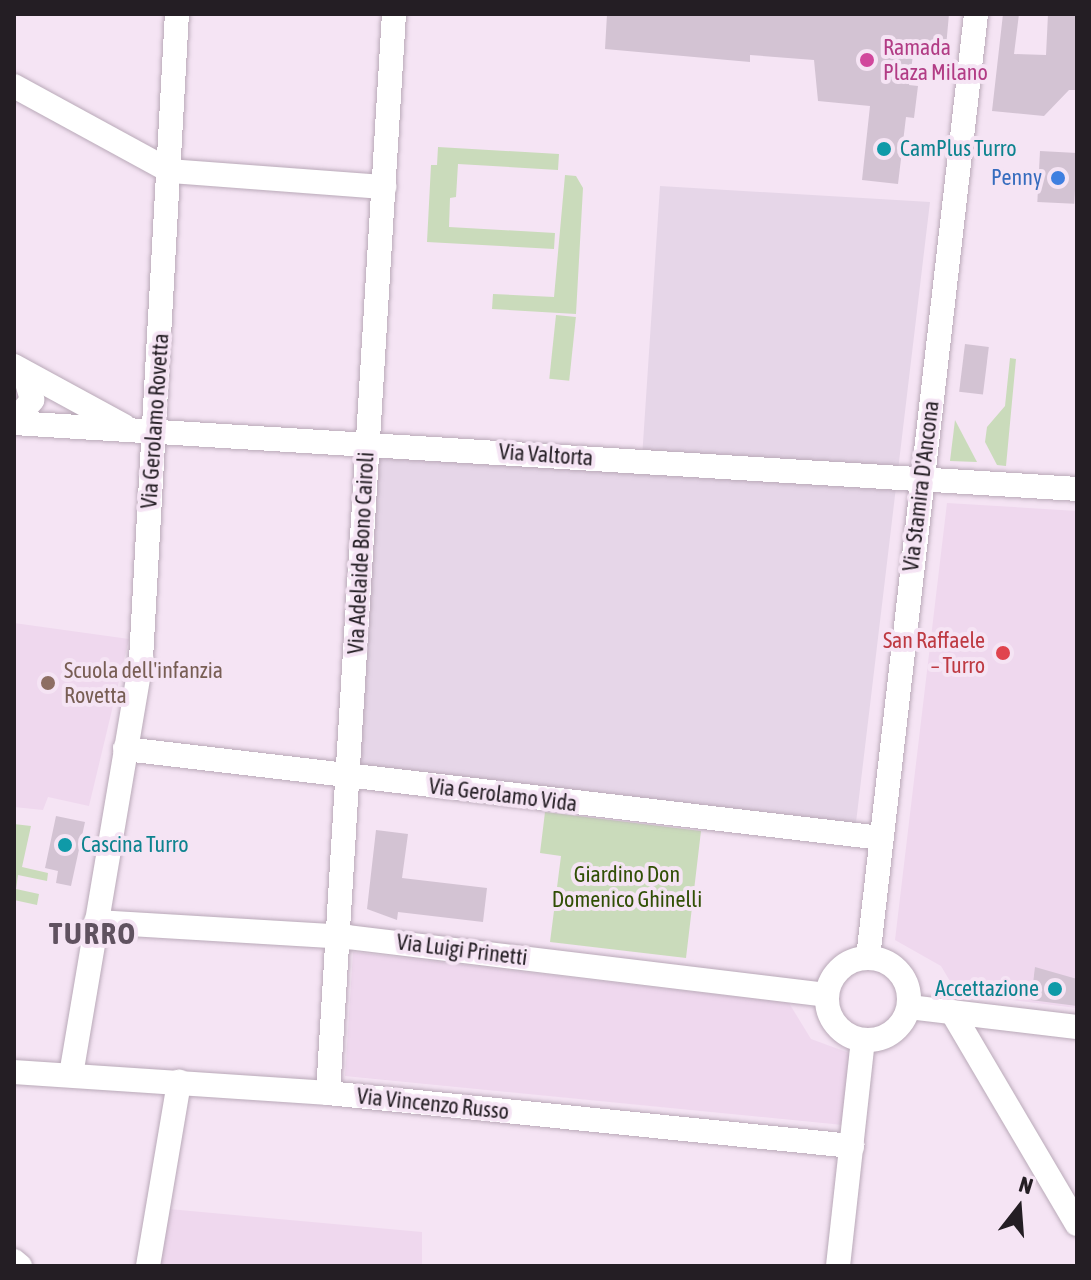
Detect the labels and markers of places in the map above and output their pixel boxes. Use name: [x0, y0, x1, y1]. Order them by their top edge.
place label: Ramada Plaza Milano: [883, 34, 988, 86]
marker: Ramada Plaza Milano: [858, 51, 876, 69]
place label: CamPlus Turro: [900, 136, 1016, 162]
marker: CamPlus Turro: [875, 140, 893, 158]
place label: Penny: [991, 165, 1042, 191]
marker: Penny: [1049, 169, 1067, 187]
place label: San Raffaele – Turro: [883, 627, 985, 678]
marker: San Raffaele – Turro: [992, 642, 1014, 664]
place label: Scuola dell'infanzia Rovetta: [64, 657, 223, 708]
marker: Scuola dell'infanzia Rovetta: [39, 674, 57, 692]
place label: Cascina Turro: [81, 832, 189, 858]
marker: Cascina Turro: [56, 836, 74, 854]
place label: Accettazione: [935, 976, 1039, 1002]
marker: Accettazione: [1046, 980, 1064, 998]

